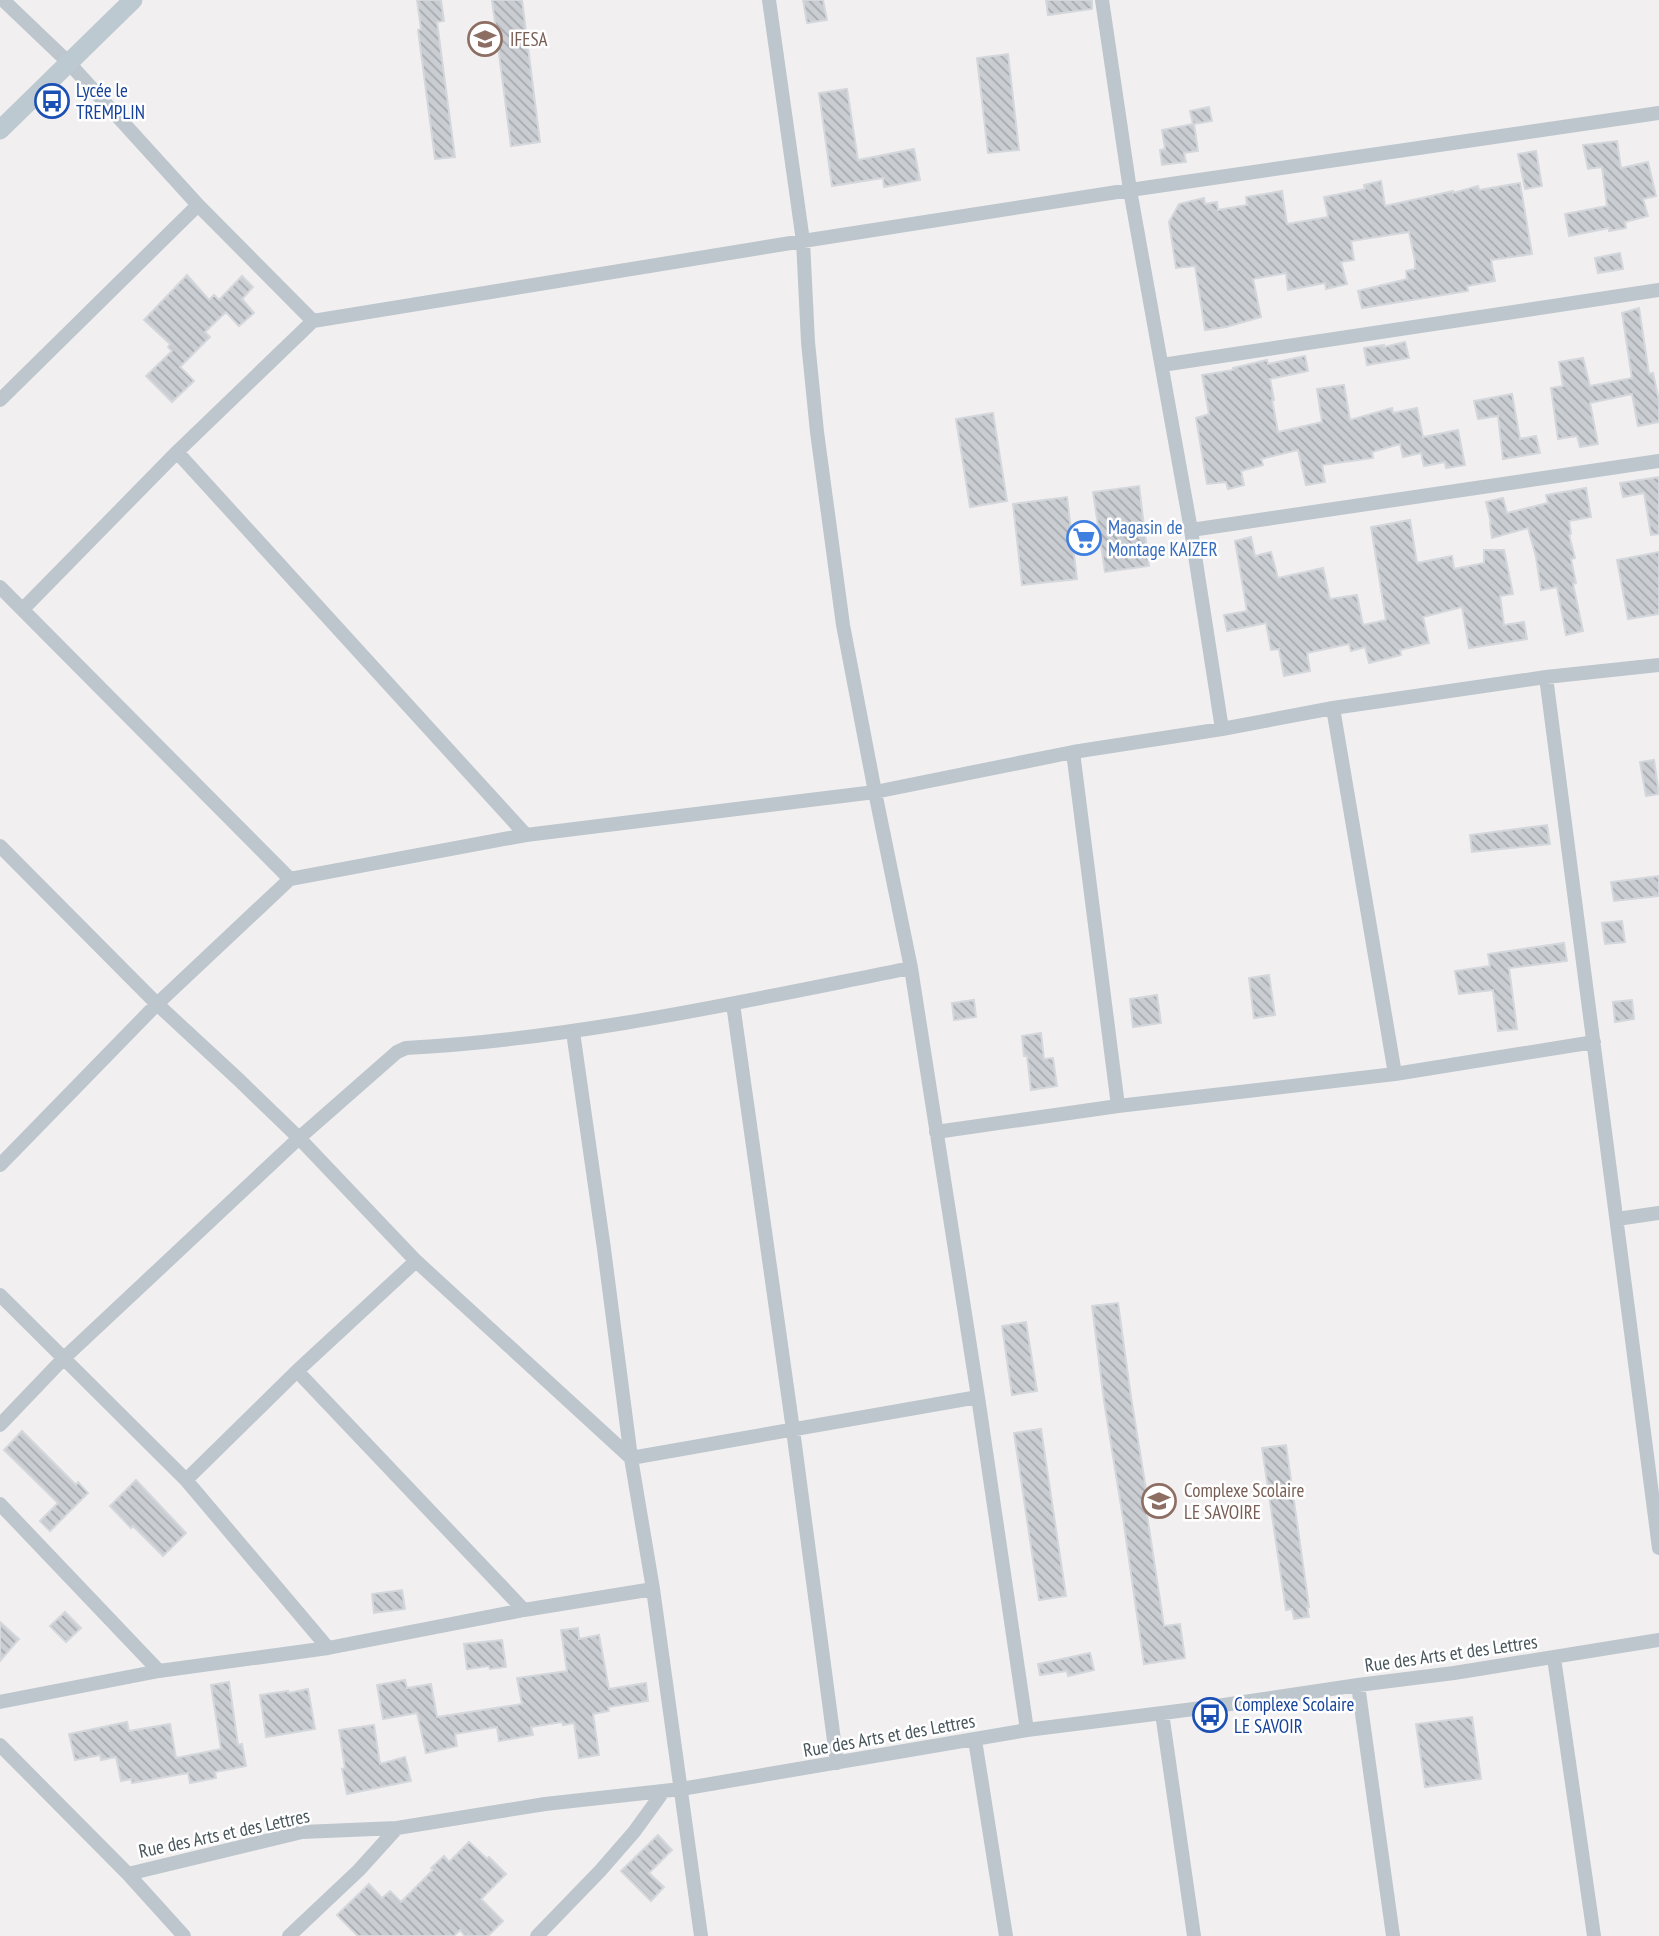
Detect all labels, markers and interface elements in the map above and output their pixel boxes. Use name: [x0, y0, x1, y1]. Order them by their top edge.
school or university icon: IFESA: [466, 20, 504, 58]
place label: IFESA: [510, 27, 548, 51]
place label: Lycée le TREMPLIN: [76, 78, 145, 124]
bus stop icon: Lycée le TREMPLIN: [33, 82, 71, 120]
place label: Magasin de Montage KAIZER: [1108, 515, 1218, 561]
supermarket icon: Magasin de Montage KAIZER: [1065, 519, 1103, 557]
place label: Complexe Scolaire LE SAVOIRE: [1184, 1478, 1304, 1524]
school or university icon: Complexe Scolaire LE SAVOIRE: [1140, 1482, 1178, 1520]
street label: Rue des Arts et des Lettres: [1363, 1629, 1539, 1677]
place label: Complexe Scolaire LE SAVOIR: [1234, 1692, 1354, 1738]
bus stop icon: Complexe Scolaire LE SAVOIR: [1191, 1696, 1229, 1734]
street label: Rue des Arts et des Lettres: [801, 1708, 977, 1762]
street label: Rue des Arts et des Lettres: [136, 1803, 312, 1863]

